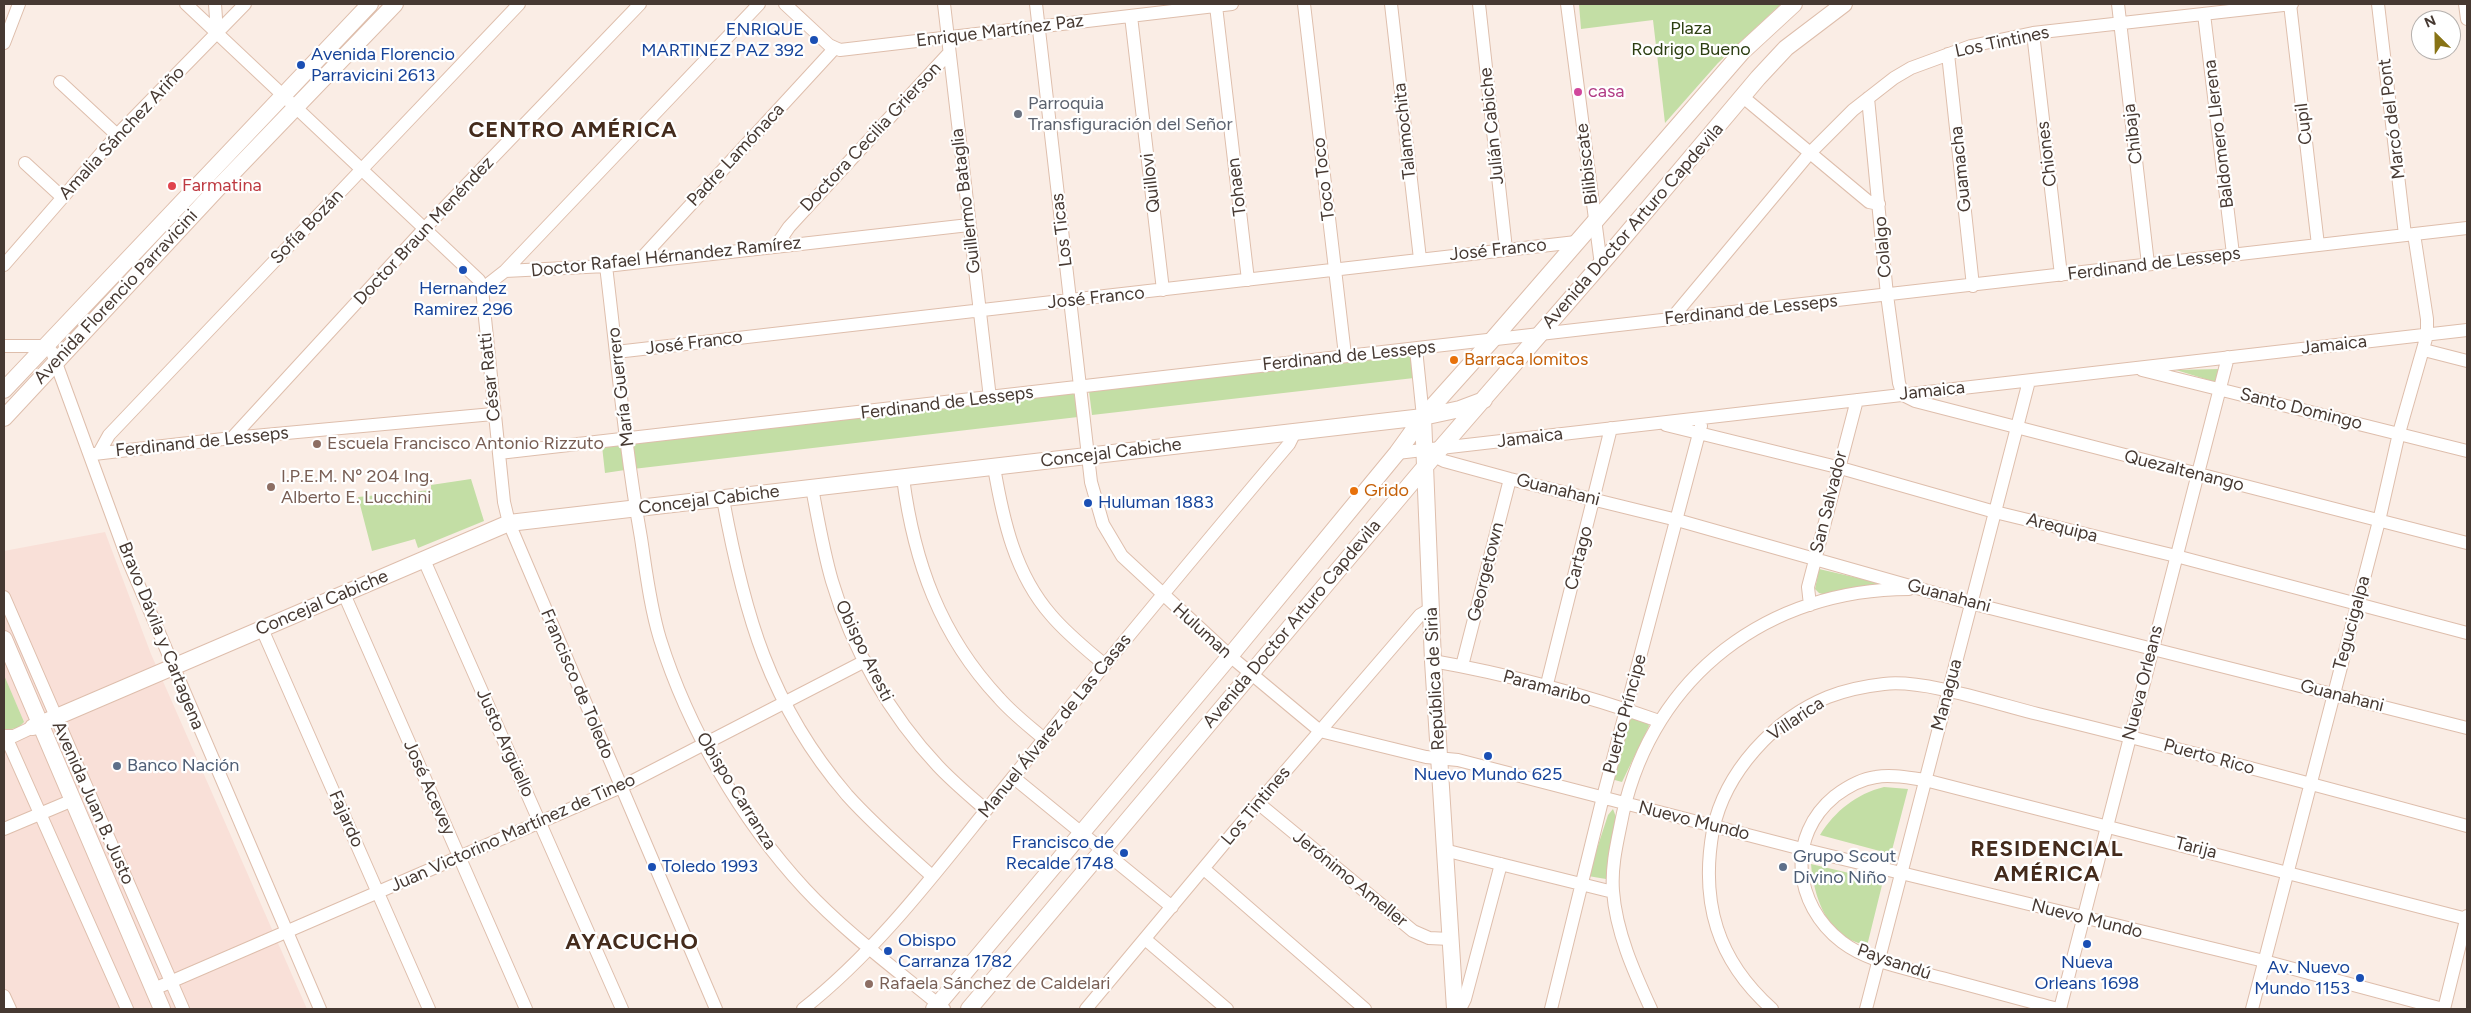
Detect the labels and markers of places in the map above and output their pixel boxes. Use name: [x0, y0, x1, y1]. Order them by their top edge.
place label: ENRIQUE MARTINEZ PAZ 392: [641, 19, 804, 62]
marker: ENRIQUE MARTINEZ PAZ 392: [808, 34, 820, 46]
place label: Avenida Florencio Parravicini 2613: [311, 44, 455, 86]
marker: Avenida Florencio Parravicini 2613: [295, 59, 307, 71]
place label: casa: [1588, 81, 1624, 103]
marker: casa: [1572, 86, 1584, 98]
place label: Parroquia Transfiguración del Señor: [1028, 93, 1233, 136]
marker: Parroquia Transfiguración del Señor: [1012, 108, 1024, 120]
place label: Farmatina: [182, 175, 262, 197]
marker: Farmatina: [166, 180, 178, 192]
marker: Hernandez Ramirez 296: [457, 264, 469, 276]
place label: Hernandez Ramirez 296: [413, 278, 513, 320]
place label: Barraca lomitos: [1464, 349, 1588, 371]
marker: Barraca lomitos: [1448, 354, 1460, 366]
place label: Escuela Francisco Antonio Rizzuto: [327, 433, 604, 455]
marker: Escuela Francisco Antonio Rizzuto: [311, 438, 323, 450]
place label: I.P.E.M. Nº 204 Ing. Alberto E. Lucchini: [281, 466, 433, 508]
place label: Grido: [1364, 480, 1409, 502]
marker: I.P.E.M. Nº 204 Ing. Alberto E. Lucchini: [265, 481, 277, 493]
marker: Grido: [1348, 485, 1360, 497]
place label: Huluman 1883: [1098, 492, 1214, 514]
marker: Huluman 1883: [1082, 497, 1094, 509]
marker: Nuevo Mundo 625: [1482, 750, 1494, 762]
place label: Banco Nación: [127, 755, 239, 777]
marker: Banco Nación: [111, 760, 123, 772]
place label: Nuevo Mundo 625: [1414, 764, 1562, 786]
place label: Francisco de Recalde 1748: [1006, 832, 1114, 874]
place label: Grupo Scout Divino Niño: [1793, 846, 1896, 889]
marker: Francisco de Recalde 1748: [1118, 847, 1130, 859]
place label: Toledo 1993: [662, 856, 758, 878]
marker: Toledo 1993: [646, 861, 658, 873]
marker: Grupo Scout Divino Niño: [1777, 861, 1789, 873]
place label: Obispo Carranza 1782: [898, 930, 1012, 972]
marker: Nueva Orleans 1698: [2081, 938, 2093, 950]
marker: Obispo Carranza 1782: [882, 945, 894, 957]
place label: Nueva Orleans 1698: [2035, 952, 2139, 994]
place label: Av. Nuevo Mundo 1153: [2254, 957, 2350, 1000]
marker: Av. Nuevo Mundo 1153: [2354, 972, 2366, 984]
place label: Rafaela Sánchez de Caldelari: [879, 973, 1110, 995]
marker: Rafaela Sánchez de Caldelari: [863, 978, 875, 990]

